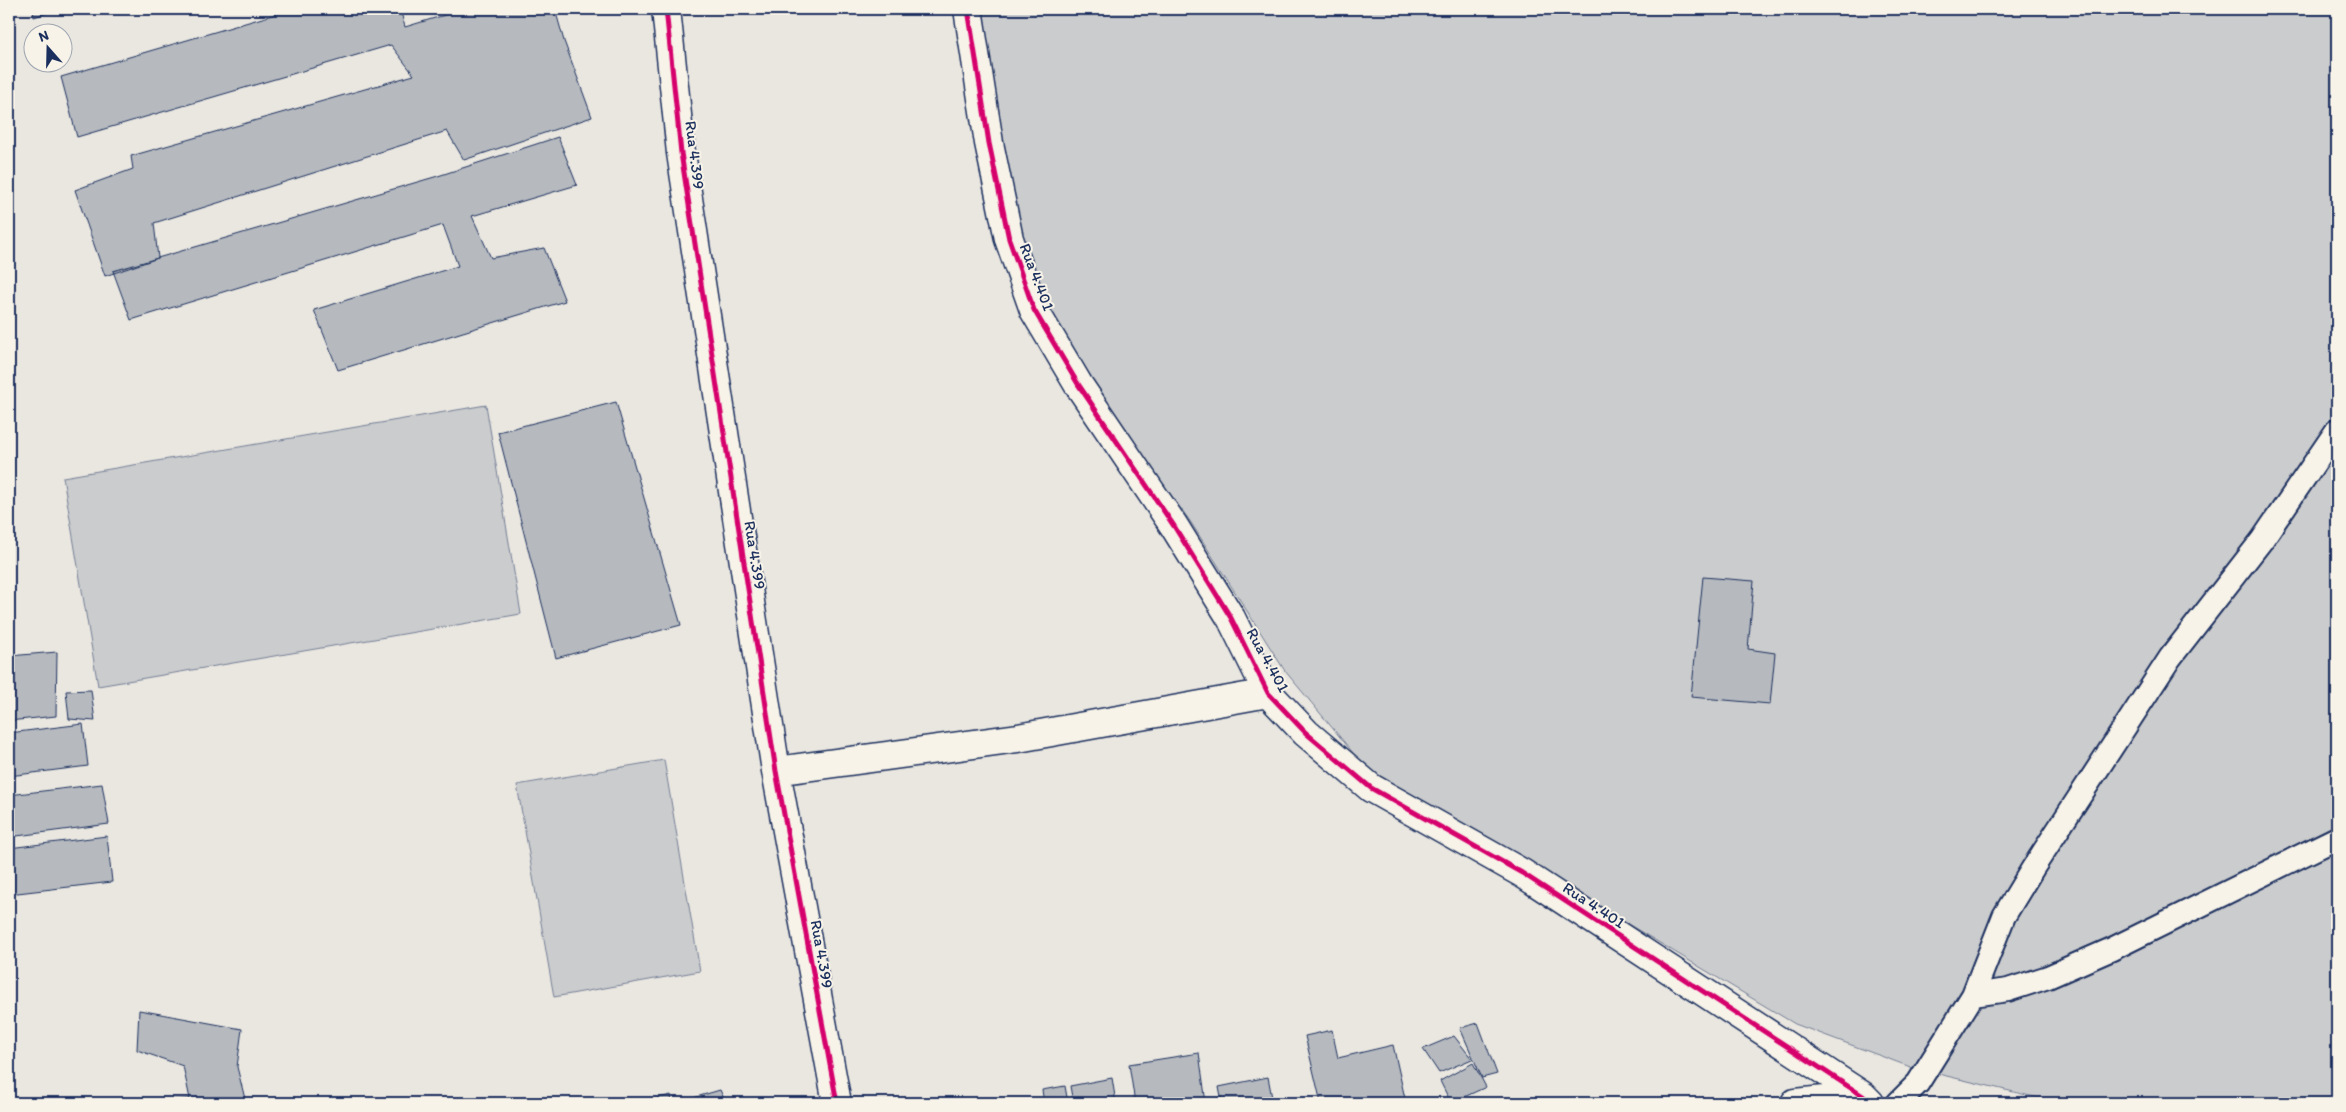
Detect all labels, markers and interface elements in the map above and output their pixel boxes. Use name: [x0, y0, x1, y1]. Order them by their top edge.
north arrow: [22, 22, 72, 72]
text: N: [36, 27, 51, 46]
street label: Rua 4.399: [681, 120, 709, 190]
street label: Rua 4.401: [1016, 241, 1059, 314]
street label: Rua 4.399: [740, 519, 770, 591]
street label: Rua 4.401: [1243, 625, 1294, 696]
street label: Rua 4.401: [1559, 878, 1629, 932]
street label: Rua 4.399: [807, 918, 837, 990]

